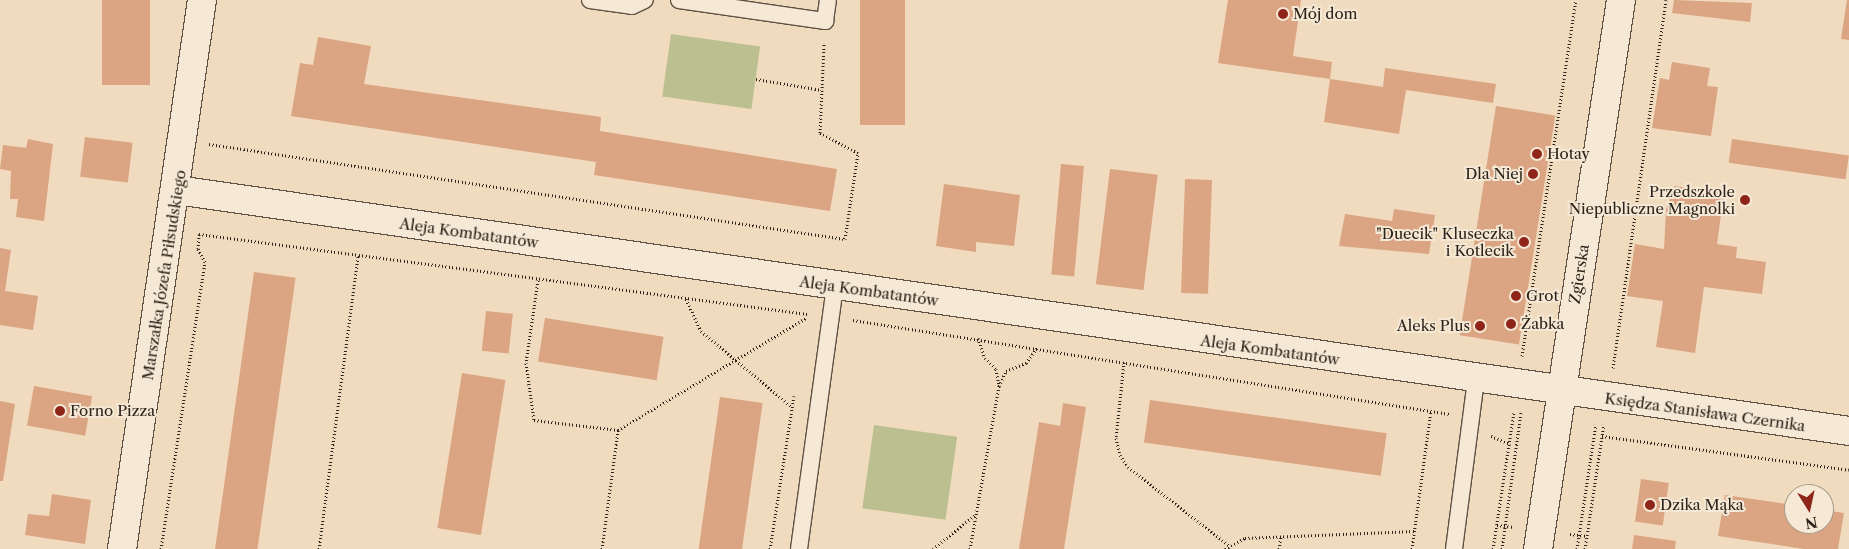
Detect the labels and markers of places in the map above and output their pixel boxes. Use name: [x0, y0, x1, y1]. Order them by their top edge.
place label: Mój dom: [1293, 5, 1358, 23]
marker: Mój dom: [1277, 8, 1289, 20]
place label: Hotay: [1547, 145, 1590, 163]
marker: Hotay: [1531, 148, 1543, 160]
place label: Dla Niej: [1465, 165, 1523, 183]
marker: Dla Niej: [1527, 168, 1539, 180]
place label: Przedszkole Niepubliczne Magnolki: [1569, 182, 1735, 217]
marker: Przedszkole Niepubliczne Magnolki: [1739, 194, 1751, 206]
place label: "Duecik" Kluseczka i Kotlecik: [1376, 224, 1514, 259]
marker: "Duecik" Kluseczka i Kotlecik: [1518, 236, 1530, 248]
place label: Grot: [1526, 287, 1559, 305]
marker: Grot: [1510, 290, 1522, 302]
place label: Żabka: [1521, 315, 1564, 333]
place label: Aleks Plus: [1397, 317, 1470, 335]
marker: Żabka: [1505, 318, 1517, 330]
marker: Aleks Plus: [1474, 320, 1486, 332]
place label: Forno Pizza: [70, 402, 155, 420]
marker: Forno Pizza: [54, 405, 66, 417]
place label: Dzika Mąka: [1660, 496, 1744, 514]
marker: Dzika Mąka: [1644, 499, 1656, 511]

